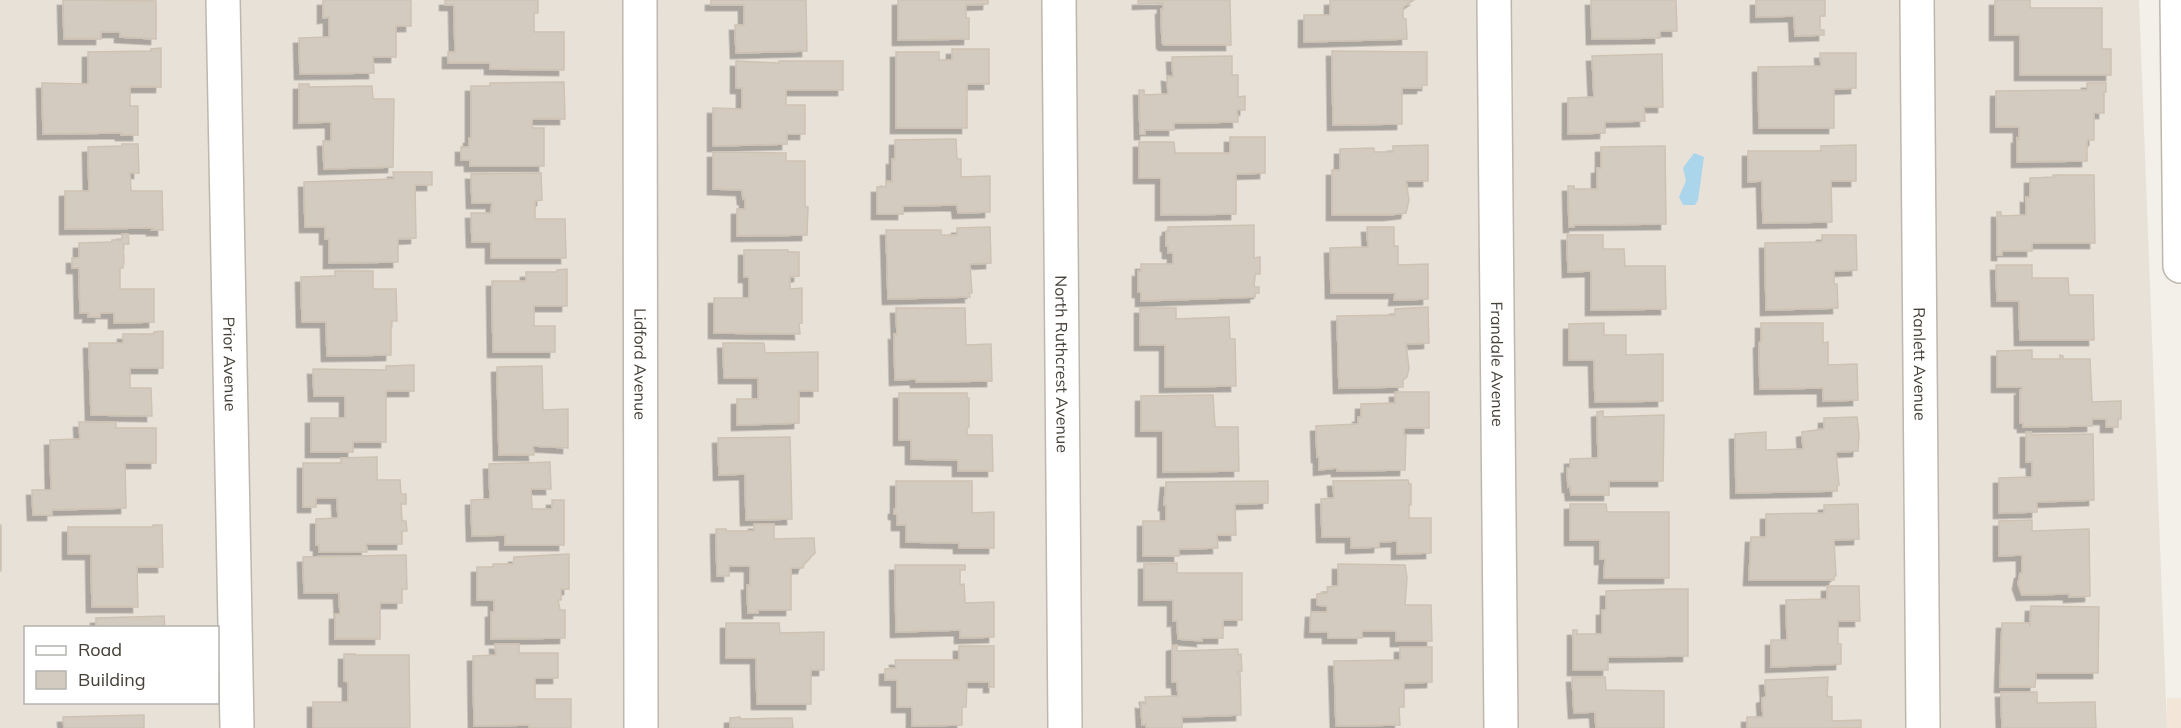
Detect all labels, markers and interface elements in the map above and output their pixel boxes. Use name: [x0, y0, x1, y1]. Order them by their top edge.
street label: North Ruthcrest Avenue: [1051, 275, 1073, 453]
street label: Frandale Avenue: [1487, 301, 1508, 427]
street label: Ranlett Avenue: [1910, 307, 1930, 421]
street label: Lidford Avenue: [630, 308, 651, 420]
street label: Prior Avenue: [219, 316, 241, 412]
legend: [24, 626, 219, 704]
text: Road: [78, 638, 122, 661]
text: Building: [78, 668, 146, 691]

